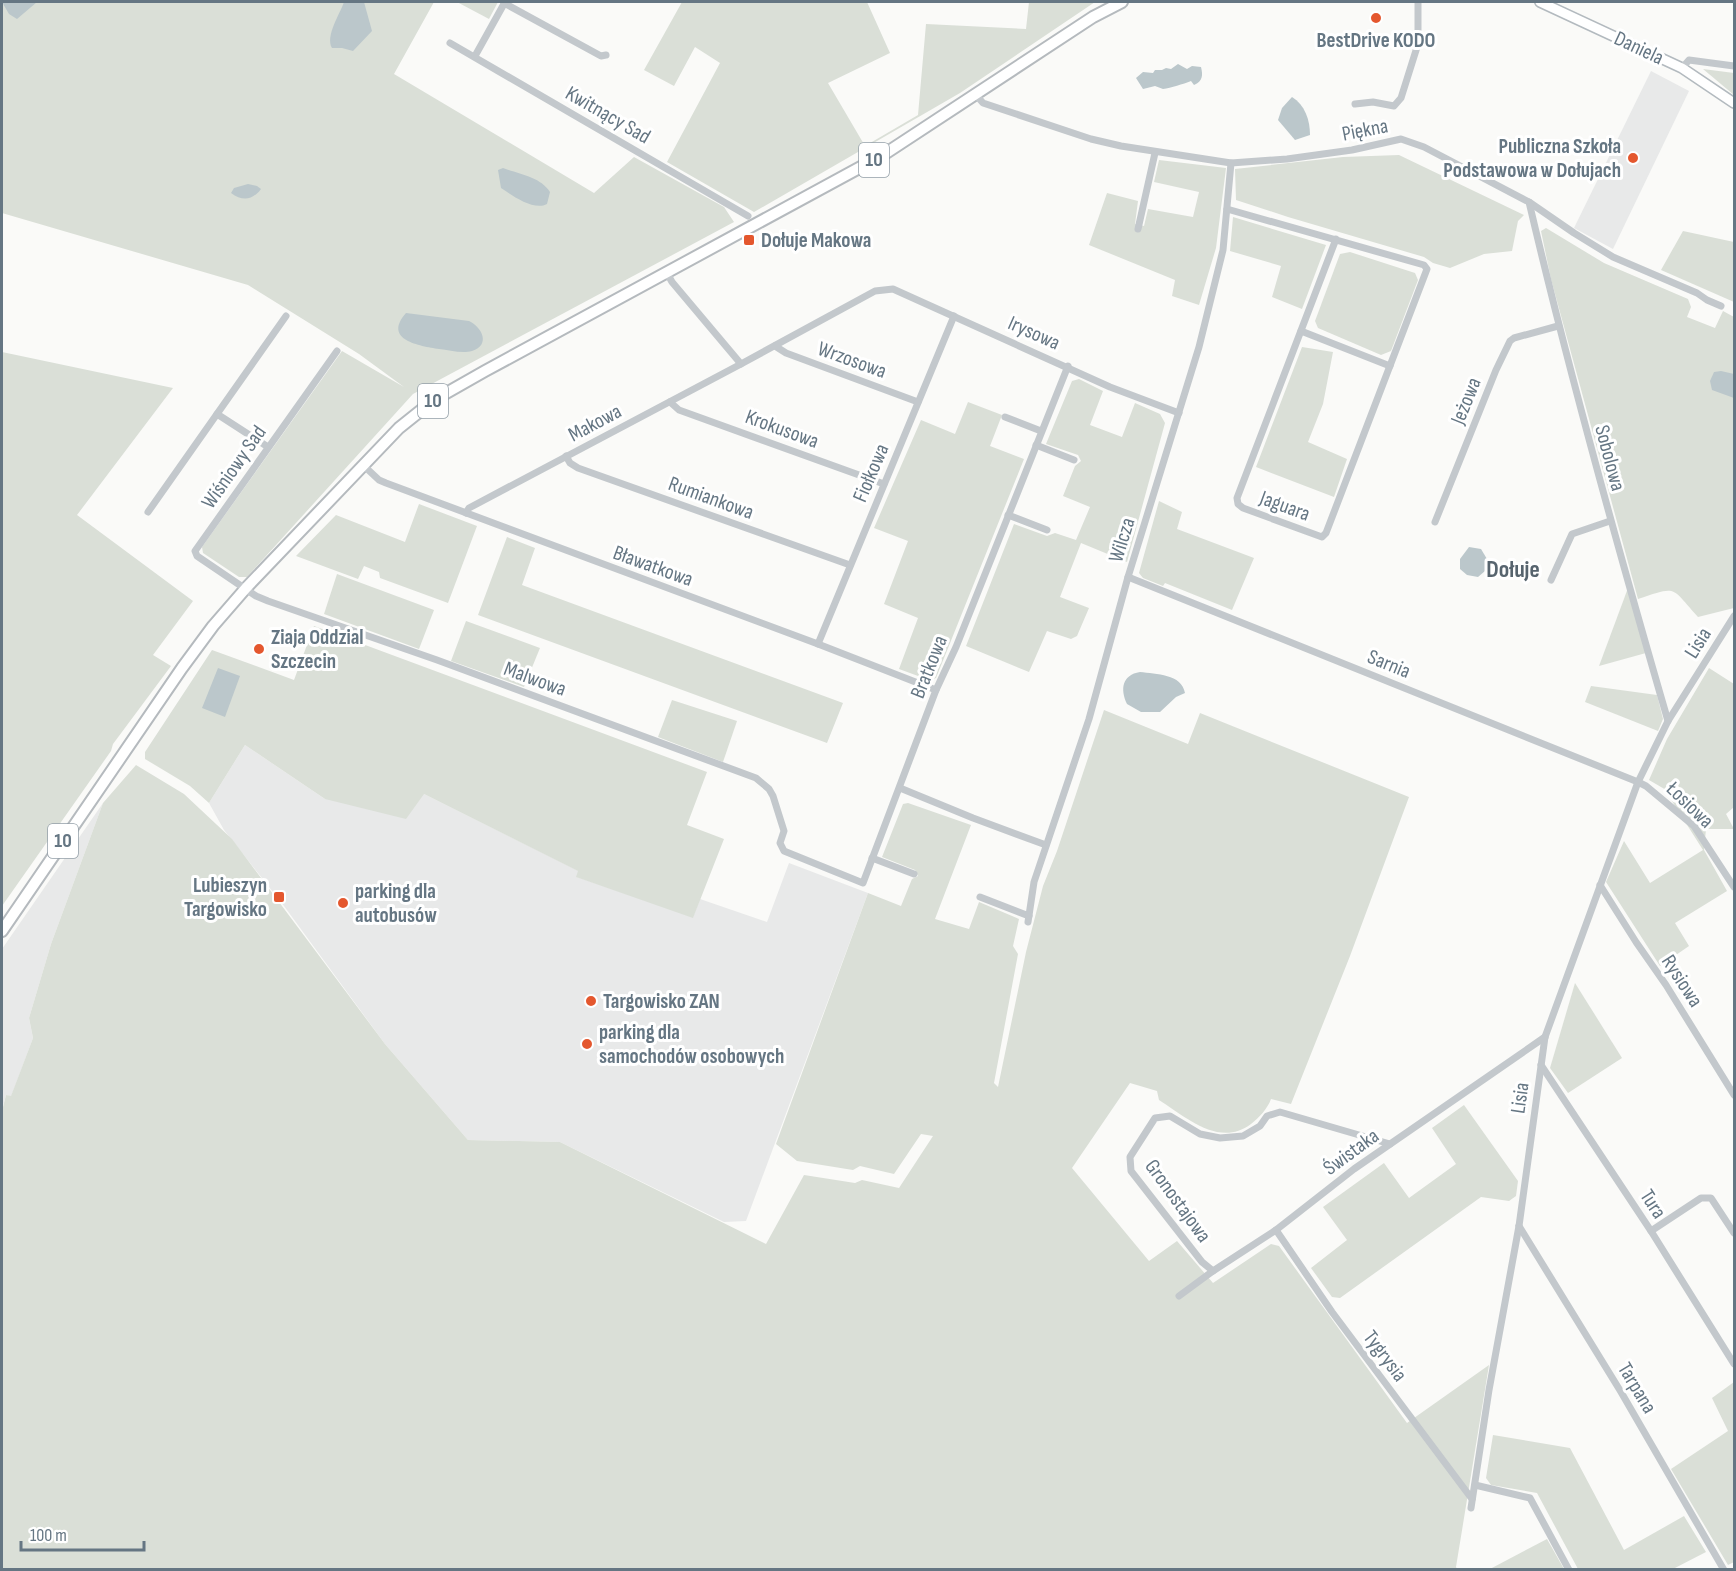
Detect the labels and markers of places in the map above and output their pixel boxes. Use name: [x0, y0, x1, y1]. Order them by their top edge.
marker: BestDrive KODO: [1369, 11, 1383, 25]
place label: BestDrive KODO: [1317, 28, 1435, 53]
place label: Publiczna Szkoła Podstawowa w Dołujach: [1443, 134, 1621, 183]
marker: Publiczna Szkoła Podstawowa w Dołujach: [1626, 151, 1640, 165]
place label: Dołuje Makowa: [761, 228, 871, 253]
marker: Dołuje Makowa: [742, 233, 756, 247]
place label: Ziaja Oddzial Szczecin: [271, 625, 364, 674]
marker: Ziaja Oddzial Szczecin: [252, 642, 266, 656]
place label: Lubieszyn Targowisko: [184, 873, 267, 922]
place label: parking dla autobusów: [355, 879, 437, 928]
marker: Lubieszyn Targowisko: [272, 890, 286, 904]
marker: parking dla autobusów: [336, 896, 350, 910]
place label: Targowisko ZAN: [603, 989, 720, 1014]
marker: Targowisko ZAN: [584, 994, 598, 1008]
place label: parking dla samochodów osobowych: [599, 1020, 784, 1069]
marker: parking dla samochodów osobowych: [580, 1037, 594, 1051]

